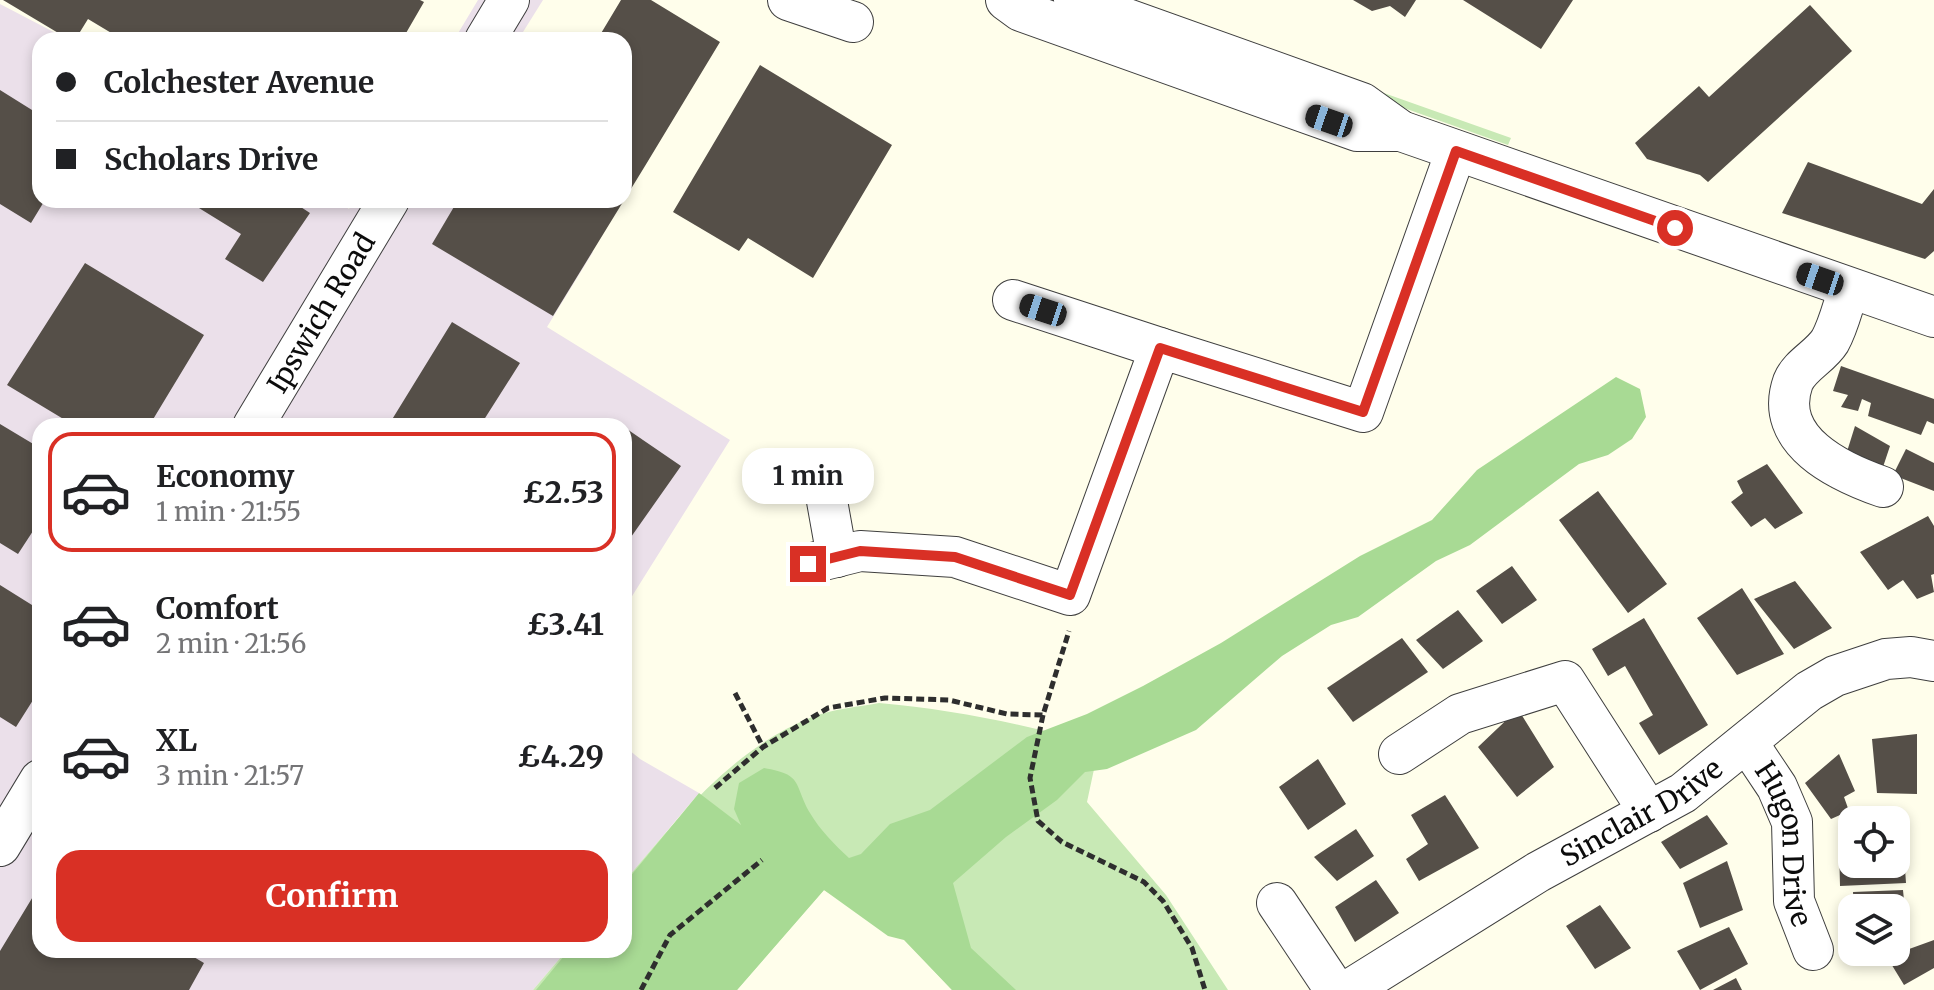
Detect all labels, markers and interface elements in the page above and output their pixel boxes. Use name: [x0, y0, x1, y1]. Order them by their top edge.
text: Colchester Avenue: [104, 63, 374, 101]
car: [1302, 102, 1356, 140]
text: Scholars Drive: [104, 140, 318, 178]
route start: [1657, 210, 1693, 246]
street label: Ipswich Road: [259, 226, 383, 399]
car: [1793, 260, 1847, 298]
car: [1016, 291, 1070, 329]
callout: 1 min: [742, 448, 874, 504]
icon: car: [60, 456, 132, 528]
text: Economy: [156, 457, 294, 495]
text: 1 min: [773, 459, 843, 492]
text: £2.53: [522, 473, 604, 511]
text: 1 min · 21:55: [156, 495, 301, 528]
route end: [790, 546, 826, 582]
icon: car: [60, 588, 132, 660]
text: Comfort: [156, 589, 279, 627]
text: £3.41: [527, 605, 604, 643]
text: 2 min · 21:56: [156, 627, 306, 660]
icon: car: [60, 720, 132, 792]
text: XL: [156, 721, 197, 759]
text: £4.29: [518, 737, 604, 775]
street label: Sinclair Drive: [1554, 750, 1730, 874]
street label: Hugon Drive: [1747, 755, 1820, 932]
text: 3 min · 21:57: [156, 759, 304, 792]
map controls: [1838, 806, 1910, 966]
button: locate: [1838, 806, 1910, 878]
button: Confirm: [56, 850, 608, 942]
button: layers: [1838, 894, 1910, 966]

